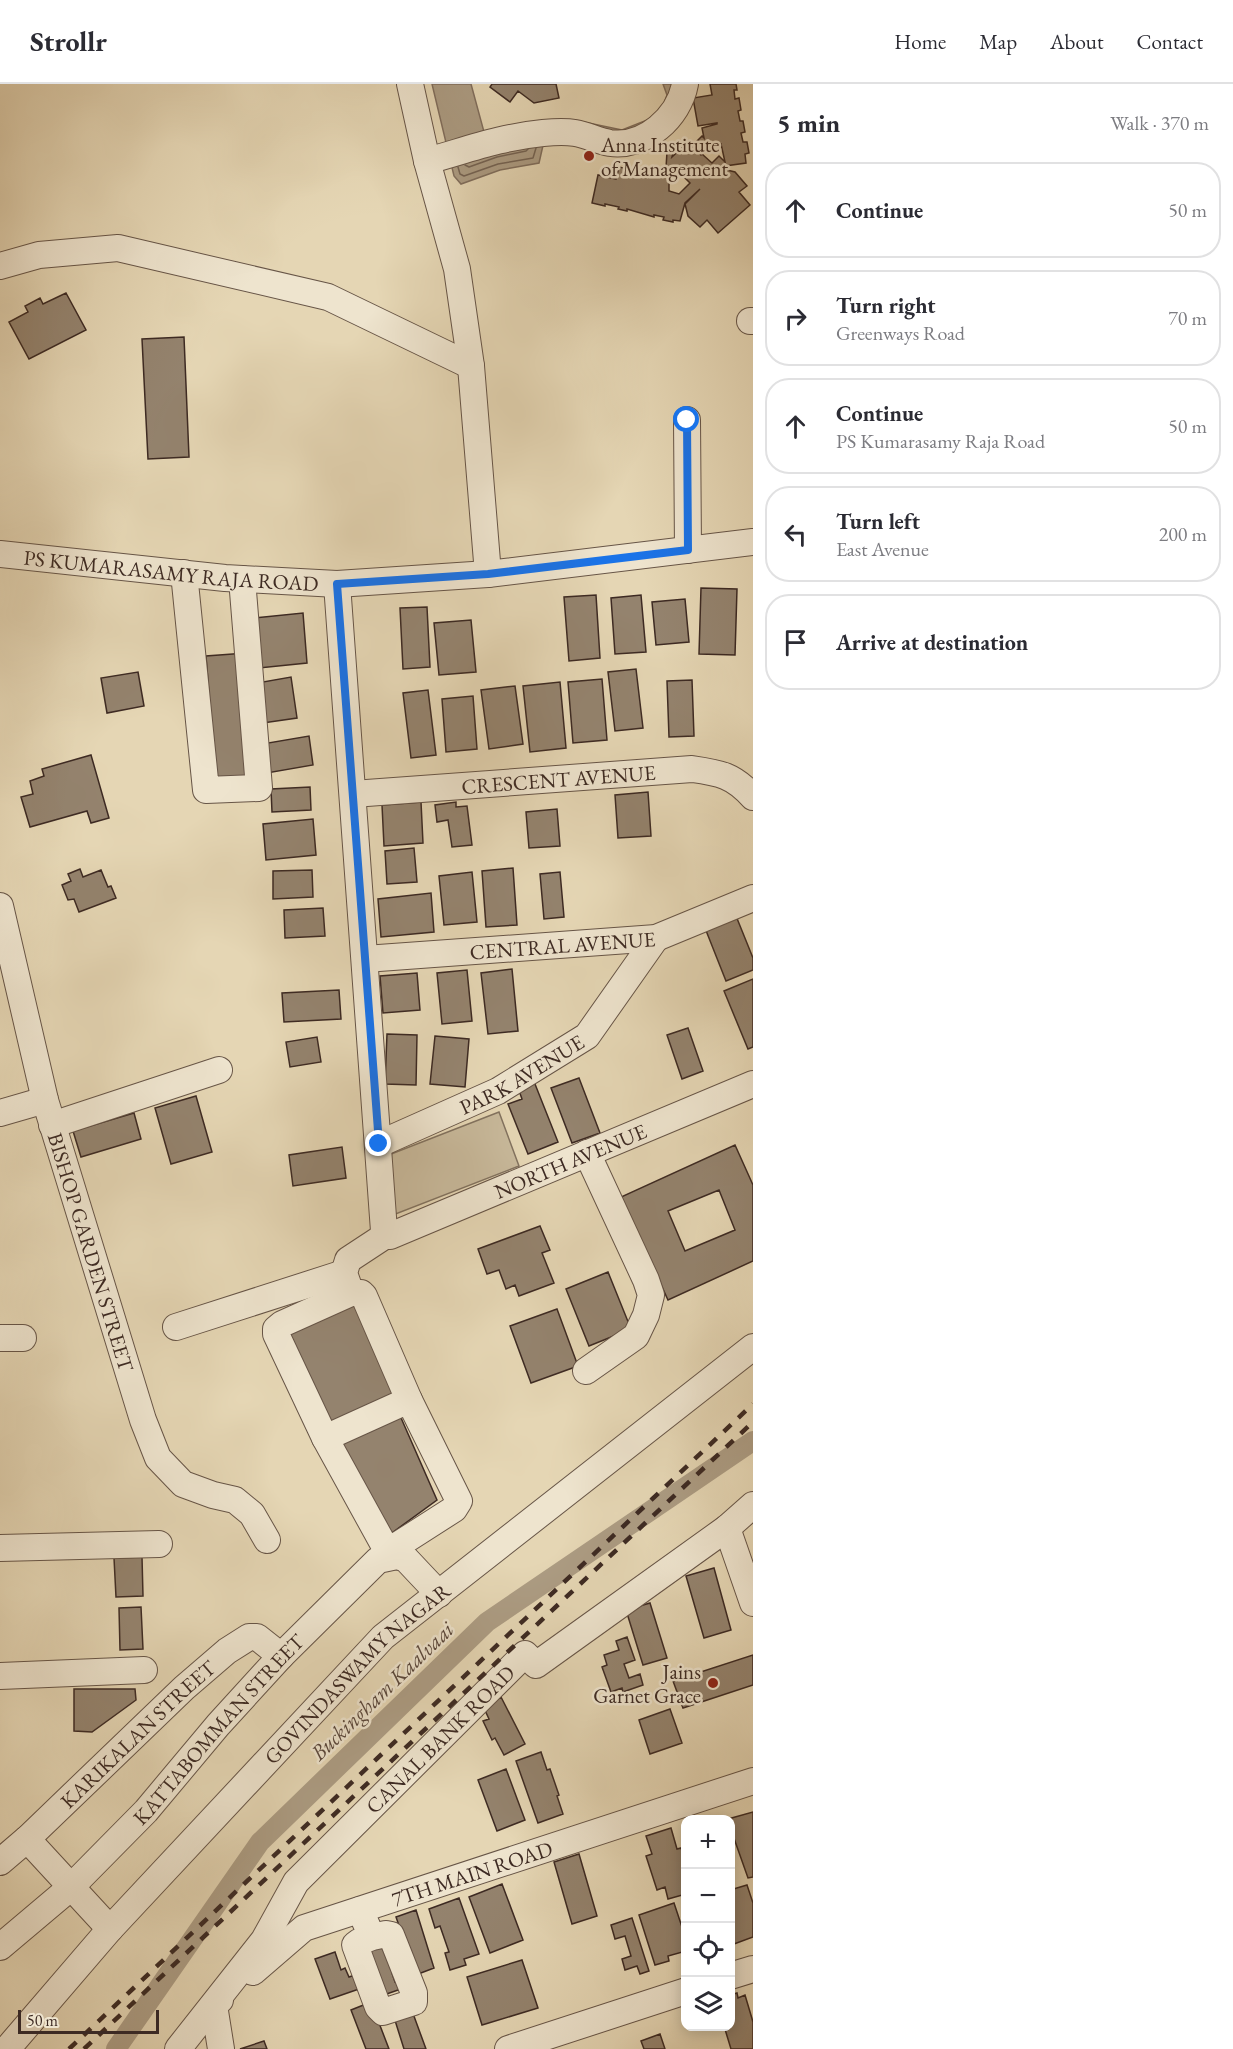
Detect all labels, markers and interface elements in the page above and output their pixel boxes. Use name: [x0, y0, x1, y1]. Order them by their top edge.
text: Strollr: [30, 23, 107, 59]
text: Home: [894, 28, 946, 55]
text: Map: [979, 28, 1017, 55]
text: About: [1050, 28, 1103, 55]
text: Contact: [1136, 28, 1203, 55]
text: 5 min: [777, 106, 840, 140]
text: Walk · 370 m: [1110, 110, 1209, 136]
place label: Anna Institute of Management: [600, 131, 729, 182]
marker: Anna Institute of Management: [582, 149, 596, 163]
icon: ahead: [779, 194, 812, 227]
text: Continue: [836, 196, 923, 225]
text: 50 m: [1168, 197, 1207, 223]
text: Turn right: [836, 291, 935, 320]
icon: right: [779, 302, 812, 335]
text: 70 m: [1168, 305, 1207, 331]
text: Greenways Road: [836, 320, 965, 346]
text: Continue: [836, 399, 923, 428]
route start: [673, 406, 699, 432]
icon: ahead: [779, 410, 812, 443]
text: 50 m: [1168, 413, 1207, 439]
text: PS Kumarasamy Raja Road: [836, 428, 1045, 454]
text: Turn left: [836, 507, 920, 536]
icon: left: [779, 518, 812, 551]
text: 200 m: [1159, 521, 1207, 547]
text: East Avenue: [836, 536, 929, 562]
street label: PS KUMARASAMY RAJA ROAD: [23, 543, 319, 596]
icon: arrive: [779, 626, 812, 659]
text: Arrive at destination: [836, 628, 1028, 657]
street label: CRESCENT AVENUE: [460, 758, 657, 799]
street label: CENTRAL AVENUE: [469, 925, 656, 965]
street label: PARK AVENUE: [455, 1028, 589, 1120]
street label: NORTH AVENUE: [490, 1117, 650, 1204]
street label: BISHOP GARDEN STREET: [42, 1129, 141, 1375]
route end: [365, 1130, 391, 1156]
street label: GOVINDASWAMY NAGAR: [258, 1576, 456, 1769]
water label: Buckingham Kaalvaai: [303, 1614, 461, 1768]
street label: KATTABOMMAN STREET: [127, 1627, 310, 1830]
street label: KARIKALAN STREET: [54, 1653, 221, 1814]
place label: Jains Garnet Grace: [593, 1658, 701, 1709]
street label: CANAL BANK ROAD: [359, 1659, 520, 1819]
marker: Jains Garnet Grace: [706, 1676, 720, 1690]
map controls: [681, 1815, 735, 2031]
button: +: [681, 1815, 735, 1869]
street label: 7TH MAIN ROAD: [388, 1834, 556, 1912]
button: −: [681, 1869, 735, 1923]
button: locate: [681, 1923, 735, 1977]
button: layers: [681, 1977, 735, 2031]
scale bar: [18, 2007, 159, 2034]
text: 50 m: [27, 2010, 58, 2031]

